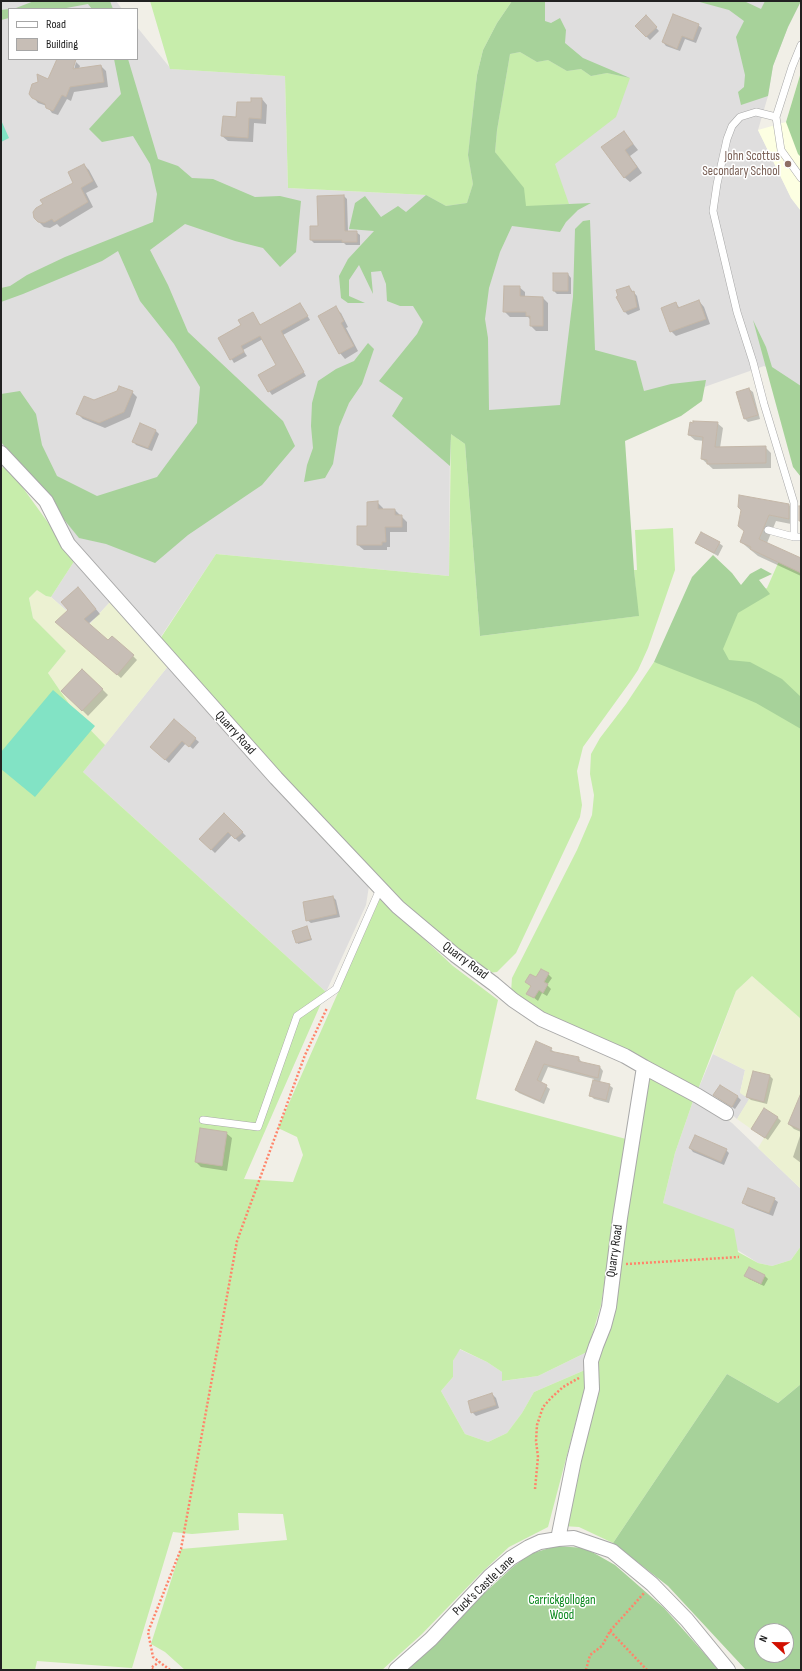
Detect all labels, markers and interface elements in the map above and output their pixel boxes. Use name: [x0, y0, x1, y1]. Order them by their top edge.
legend: [8, 8, 138, 60]
text: Road: [46, 17, 66, 32]
text: Building: [46, 37, 78, 52]
place label: John Scottus Secondary School: [702, 149, 780, 180]
marker: John Scottus Secondary School: [783, 159, 793, 169]
street label: Quarry Road: [211, 708, 259, 758]
street label: Quarry Road: [439, 939, 491, 983]
street label: Quarry Road: [604, 1224, 626, 1278]
street label: Puck's Castle Lane: [450, 1553, 518, 1619]
park label: Carrickgollogan Wood: [528, 1593, 596, 1624]
north arrow: [754, 1623, 794, 1663]
text: N: [756, 1634, 770, 1644]

